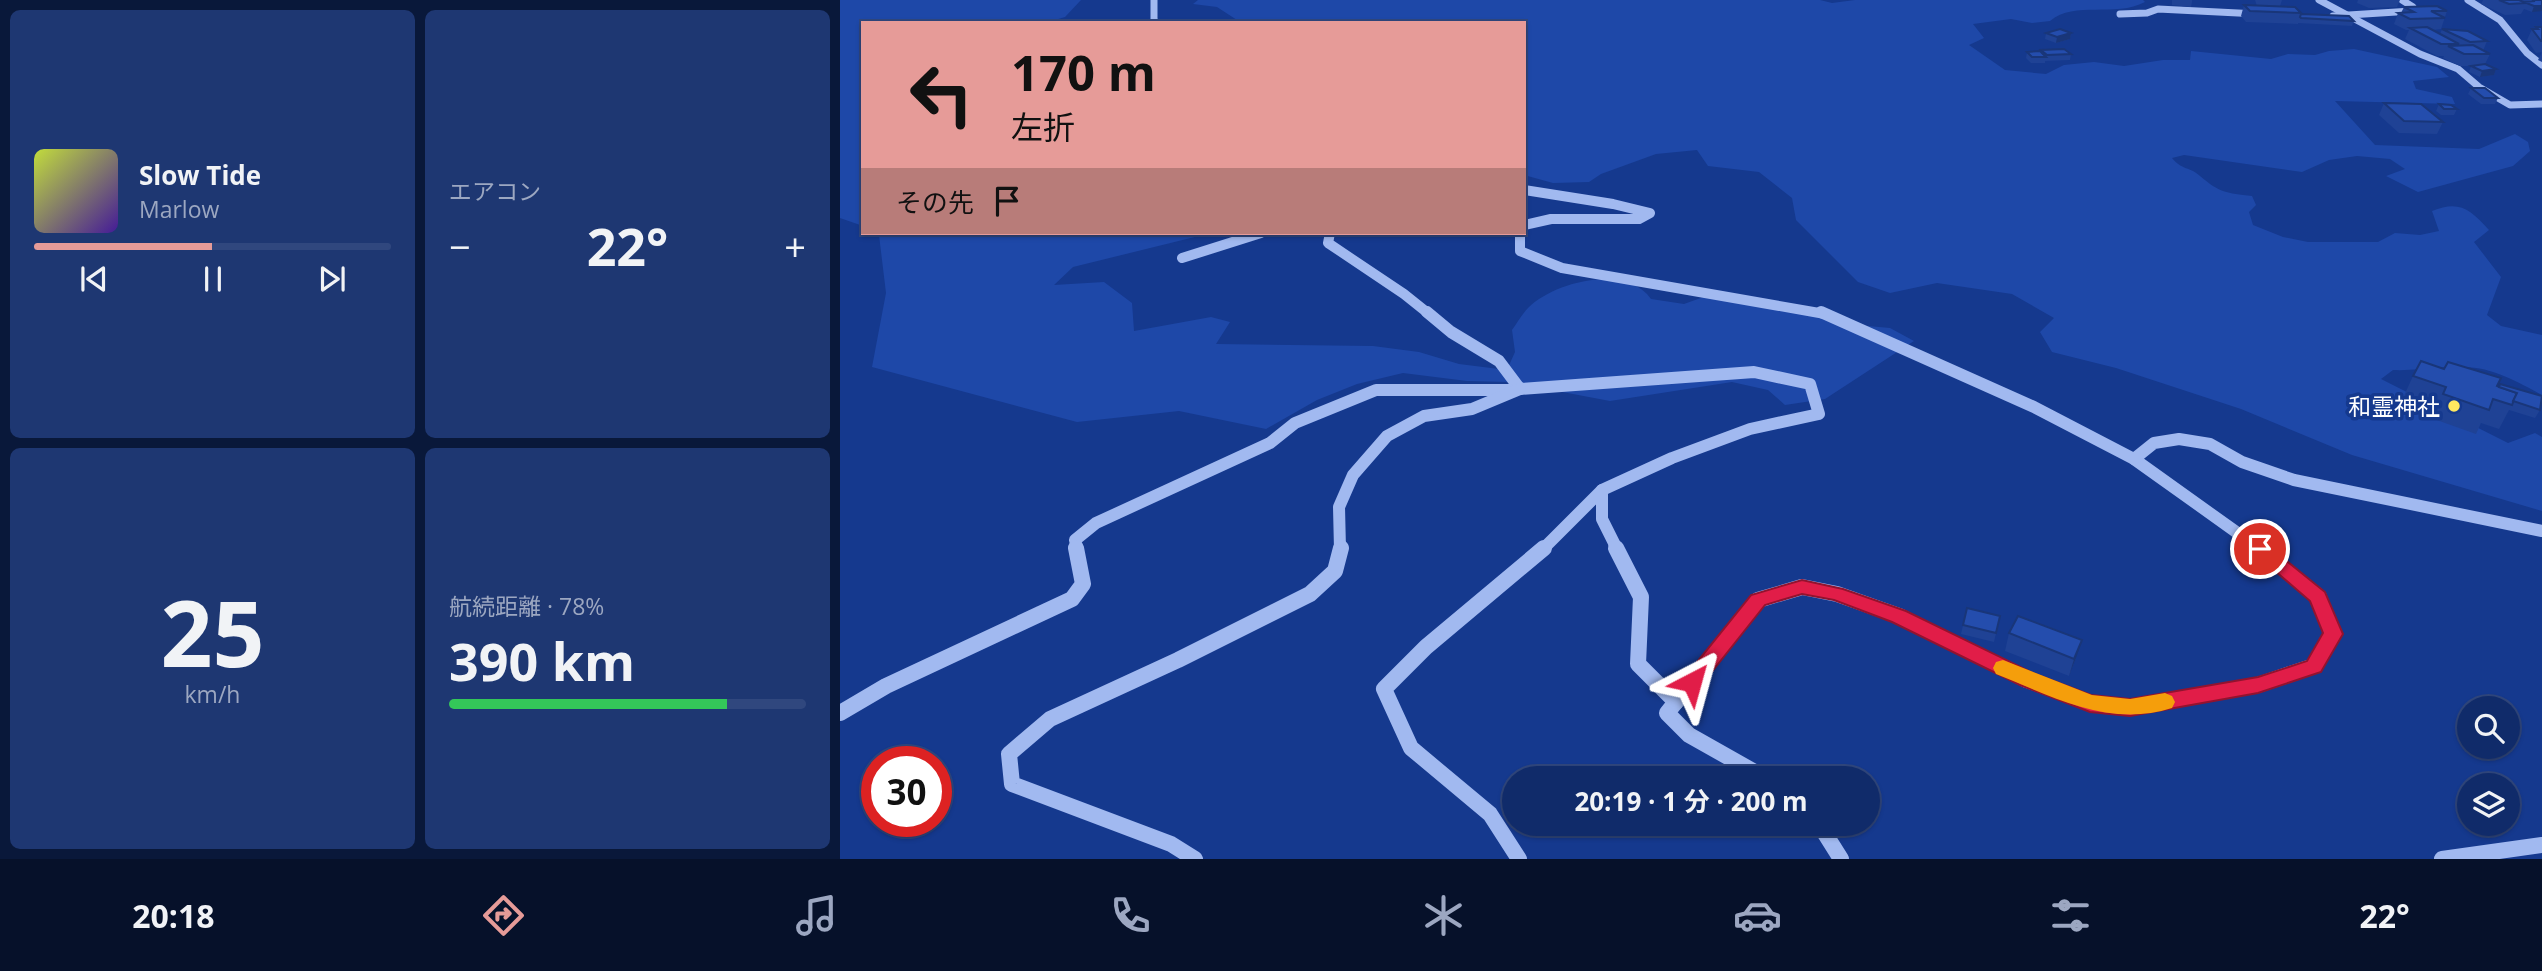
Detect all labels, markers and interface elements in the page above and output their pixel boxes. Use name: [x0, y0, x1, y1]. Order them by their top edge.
text: 170 m: [1011, 39, 1156, 105]
icon: left: [896, 49, 987, 140]
text: 左折: [1011, 105, 1075, 148]
text: Slow Tide: [139, 157, 261, 193]
text: エアコン: [449, 175, 541, 207]
icon: arrive: [988, 182, 1026, 220]
text: その先: [896, 184, 974, 220]
text: Marlow: [139, 193, 219, 225]
text: 22°: [587, 210, 668, 281]
text: −: [449, 220, 471, 272]
text: +: [784, 220, 806, 272]
icon: previous: [75, 260, 113, 298]
icon: pause: [194, 260, 232, 298]
icon: next: [313, 260, 351, 298]
place label: 和霊神社: [2348, 390, 2440, 422]
marker: 和霊神社: [2446, 398, 2462, 414]
pin: [2230, 519, 2290, 579]
icon: arrive: [2241, 530, 2279, 568]
text: 25: [160, 570, 265, 694]
text: 航続距離 · 78%: [449, 590, 604, 622]
text: 390 km: [449, 625, 635, 696]
position arrow: [1655, 645, 1729, 719]
text: km/h: [185, 678, 240, 710]
map controls: [2457, 696, 2520, 836]
button: search: [2457, 696, 2520, 759]
speed limit sign: 30: [861, 746, 952, 837]
button: layers: [2457, 773, 2520, 836]
text: 20:19 · 1 分 · 200 m: [1574, 783, 1808, 819]
icon: directions: [479, 891, 528, 940]
icon: music: [792, 891, 841, 940]
icon: phone: [1106, 891, 1155, 940]
icon: climate: [1419, 891, 1468, 940]
icon: car: [1733, 891, 1782, 940]
icon: filters: [2046, 891, 2095, 940]
text: 20:18: [132, 894, 215, 937]
text: 22°: [2359, 894, 2410, 937]

